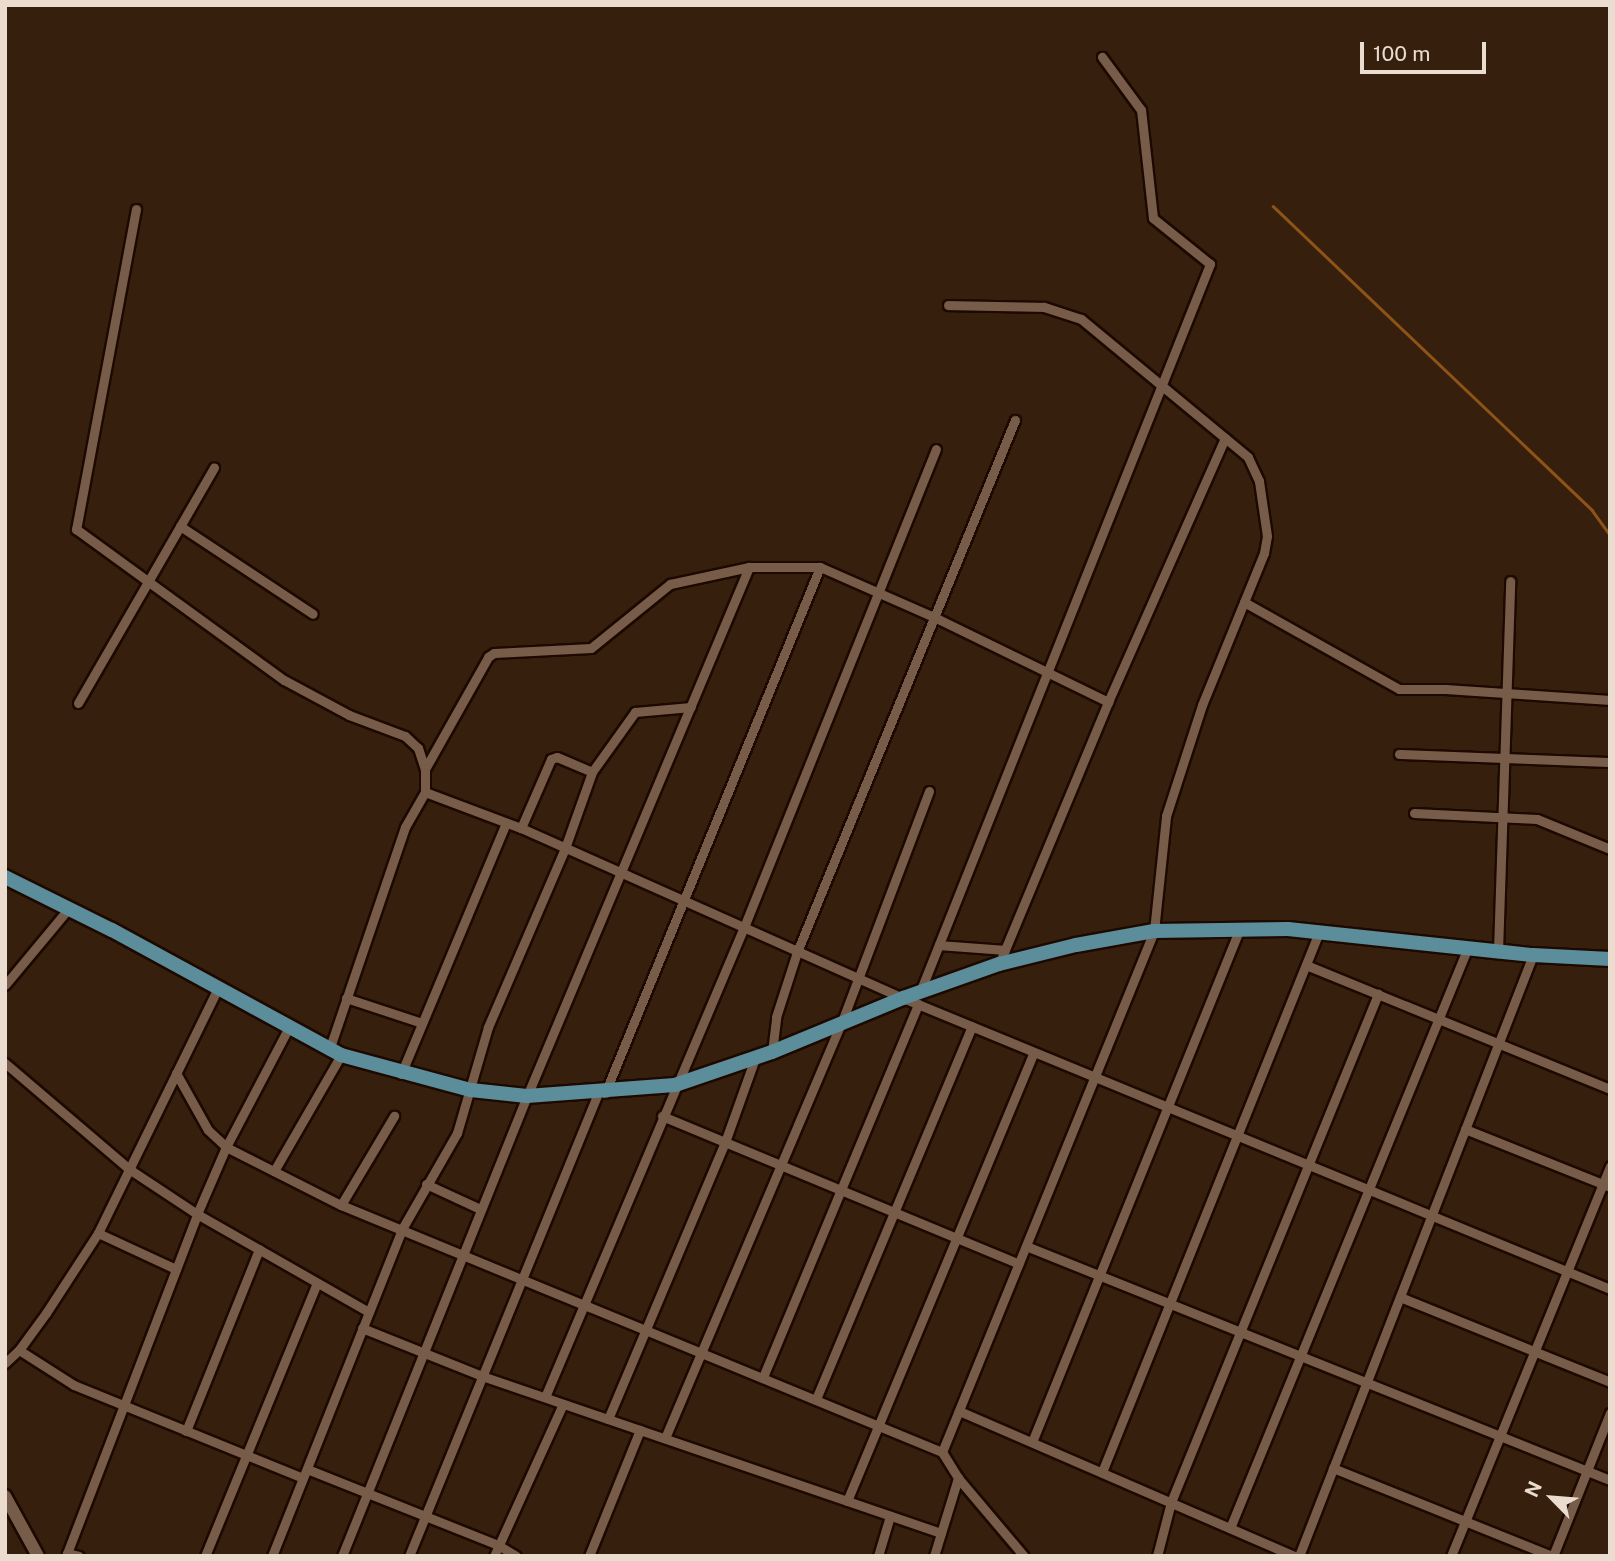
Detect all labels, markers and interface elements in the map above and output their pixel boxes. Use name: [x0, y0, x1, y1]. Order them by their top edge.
scale bar: [1363, 28, 1489, 72]
text: 100 m: [1373, 41, 1430, 66]
north arrow: [1517, 1463, 1587, 1533]
text: N: [1520, 1478, 1546, 1501]

